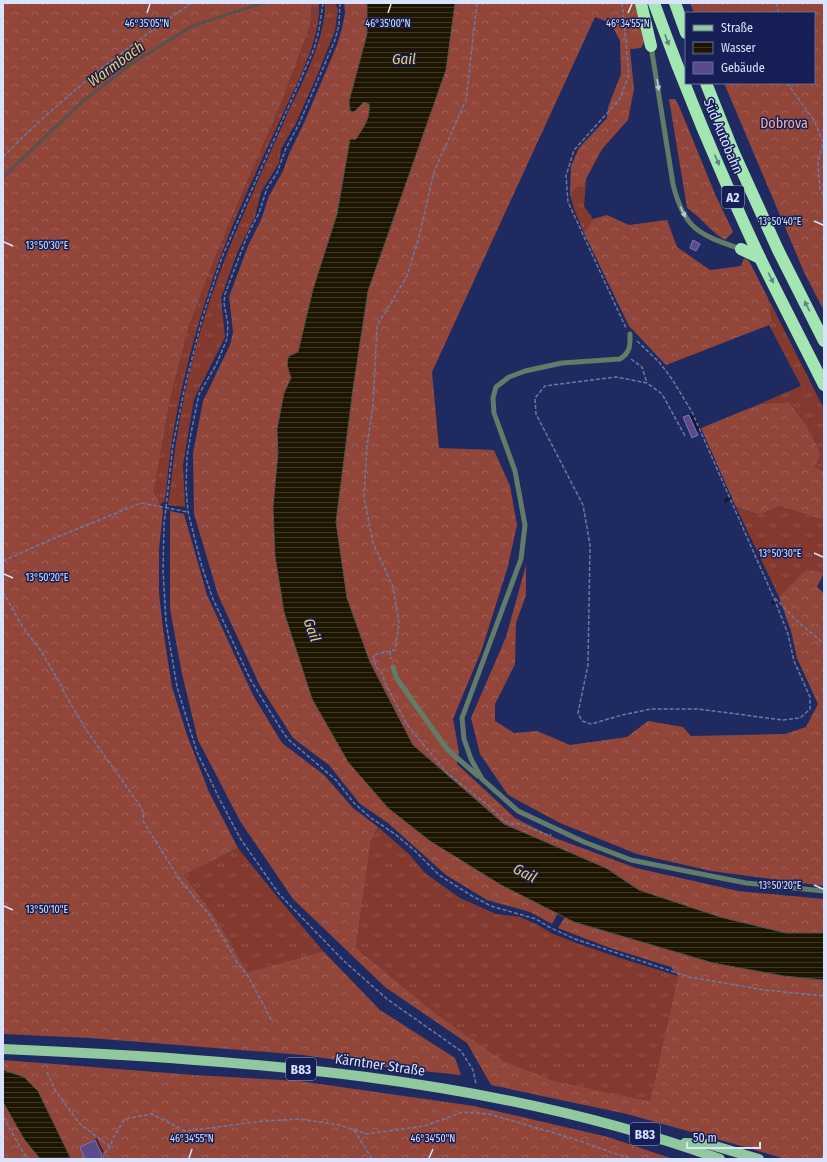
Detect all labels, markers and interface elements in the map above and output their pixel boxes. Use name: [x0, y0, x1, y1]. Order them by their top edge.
legend: [685, 12, 815, 84]
text: 46°35'05"N: [125, 18, 169, 30]
text: 46°35'00"N: [365, 18, 411, 30]
text: 46°34'55"N: [606, 18, 650, 30]
text: Straße: [721, 21, 753, 35]
one-way arrow: [665, 34, 671, 46]
water label: Warmbach: [84, 38, 148, 90]
text: Wasser: [721, 41, 756, 55]
water label: Gail: [392, 50, 416, 68]
text: Gebäude: [721, 61, 765, 75]
one-way arrow: [655, 79, 661, 91]
street label: Süd Autobahn: [699, 96, 747, 176]
park label: Dobrova: [760, 115, 808, 132]
one-way arrow: [714, 154, 720, 165]
road number: A2: [722, 186, 744, 208]
one-way arrow: [679, 206, 686, 218]
text: 13°50'40"E: [759, 216, 802, 228]
text: 13°50'30"E: [26, 240, 69, 252]
one-way arrow: [767, 273, 774, 284]
one-way arrow: [803, 301, 810, 312]
text: 13°50'30"E: [759, 548, 802, 560]
text: 13°50'20"E: [26, 572, 69, 584]
water label: Gail: [299, 616, 325, 644]
water label: Gail: [510, 860, 540, 887]
text: 13°50'20"E: [759, 880, 802, 892]
text: 13°50'10"E: [26, 904, 68, 916]
street label: Kärntner Straße: [334, 1050, 426, 1080]
road number: B83: [286, 1058, 316, 1080]
road number: B83: [630, 1123, 660, 1145]
scale bar: [687, 1124, 760, 1150]
text: 50 m: [693, 1131, 717, 1145]
text: 46°34'55"N: [170, 1133, 214, 1145]
text: 46°34'50"N: [411, 1133, 455, 1145]

